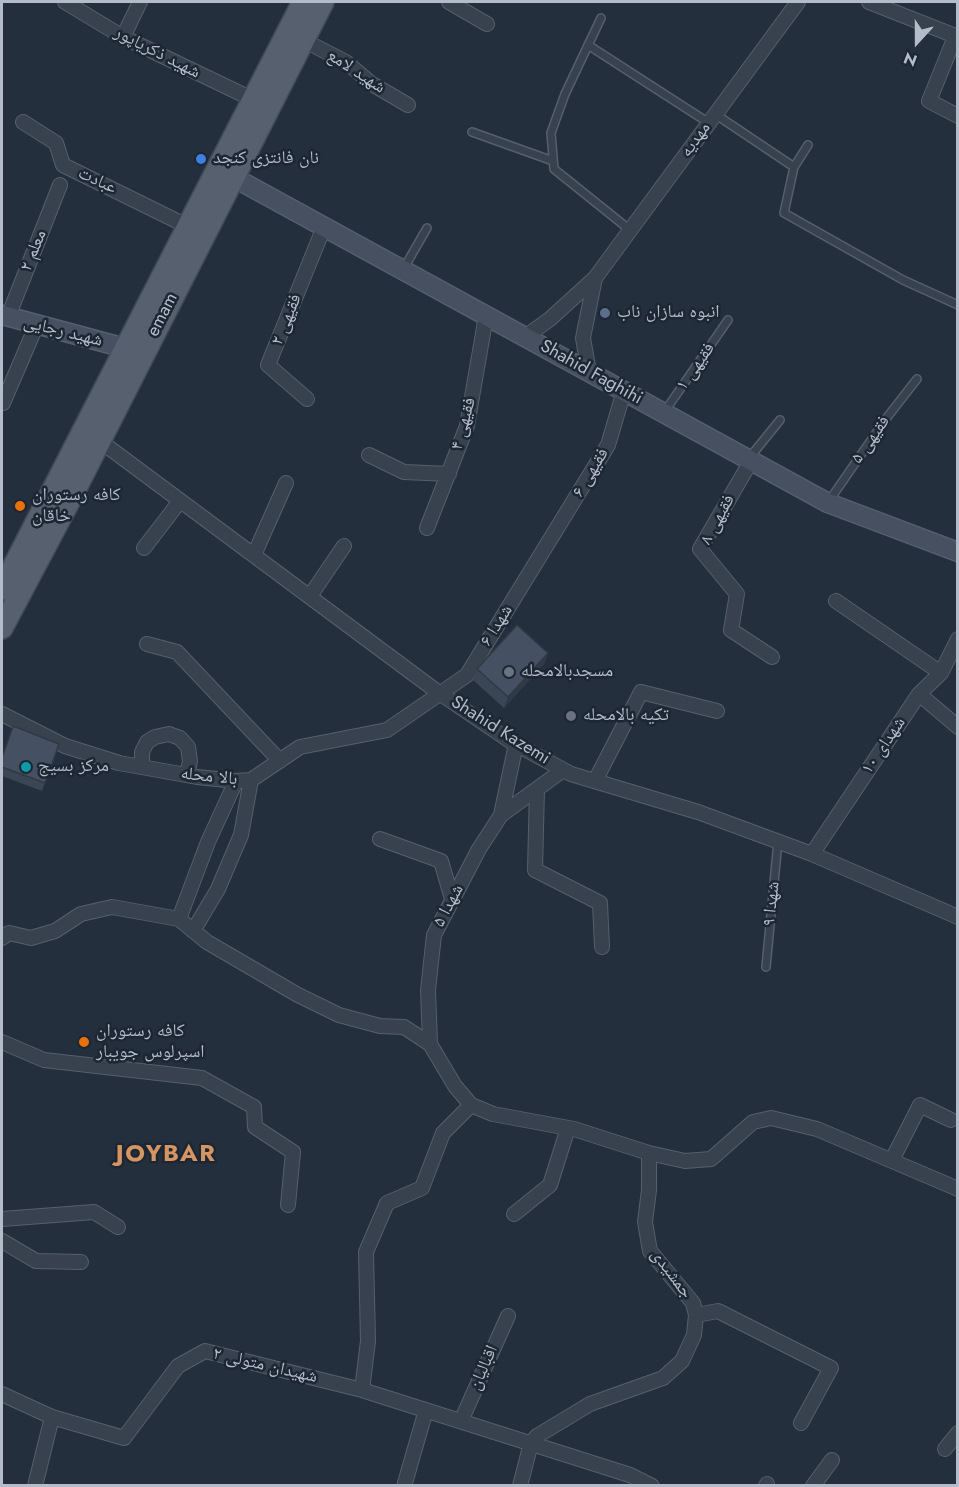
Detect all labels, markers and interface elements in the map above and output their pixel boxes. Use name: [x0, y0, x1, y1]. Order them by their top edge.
north arrow: [887, 12, 947, 72]
street label: شهید ذکریاپور: [110, 22, 204, 84]
street label: شهید لامع: [323, 45, 389, 99]
text: N: [900, 46, 920, 72]
street label: مهدیه: [676, 118, 716, 162]
place label: نان فانتزی کنجد: [213, 148, 319, 170]
marker: نان فانتزی کنجد: [194, 152, 208, 166]
street label: عبادت: [74, 163, 120, 199]
street label: معلم ۲: [16, 227, 52, 275]
street label: emam: [143, 290, 183, 340]
street label: فقیهی ۲: [267, 291, 307, 349]
place label: انبوه سازان ناب: [617, 302, 720, 324]
marker: انبوه سازان ناب: [598, 306, 612, 320]
street label: شهید رجایی: [21, 312, 105, 352]
street label: Shahid Faghihi: [536, 336, 646, 410]
street label: فقیهی ۱: [672, 339, 720, 395]
street label: فقیهی ۴: [447, 395, 481, 453]
street label: فقیهی ۵: [847, 412, 895, 468]
street label: فقیهی ۶: [568, 444, 614, 502]
place label: کافه رستوران خاقان: [32, 485, 121, 528]
street label: فقیهی ۸: [696, 491, 740, 549]
marker: کافه رستوران خاقان: [13, 499, 27, 513]
street label: شهدا ۶: [476, 601, 518, 651]
place label: مسجدبالامحله: [521, 661, 613, 683]
marker: مسجدبالامحله: [502, 665, 516, 679]
street label: Shahid Kazemi: [447, 692, 553, 770]
place label: تکیه بالامحله: [583, 705, 669, 727]
marker: تکیه بالامحله: [564, 709, 578, 723]
street label: شهدای ۱۰: [857, 713, 911, 779]
place label: مرکز بسیج: [38, 756, 109, 778]
marker: مرکز بسیج: [19, 760, 33, 774]
street label: بالا محله: [180, 763, 238, 791]
street label: شهدا ۹: [759, 880, 785, 928]
street label: شهدا ۵: [429, 881, 469, 931]
place label: کافه رستوران اسپرلوس جویبار: [96, 1021, 205, 1064]
marker: کافه رستوران اسپرلوس جویبار: [77, 1035, 91, 1049]
district label: JOYBAR: [116, 1141, 216, 1169]
street label: جمشیدی: [645, 1245, 697, 1303]
street label: اقبالیان: [465, 1342, 503, 1394]
street label: شهیدان متولی ۲: [211, 1343, 319, 1389]

